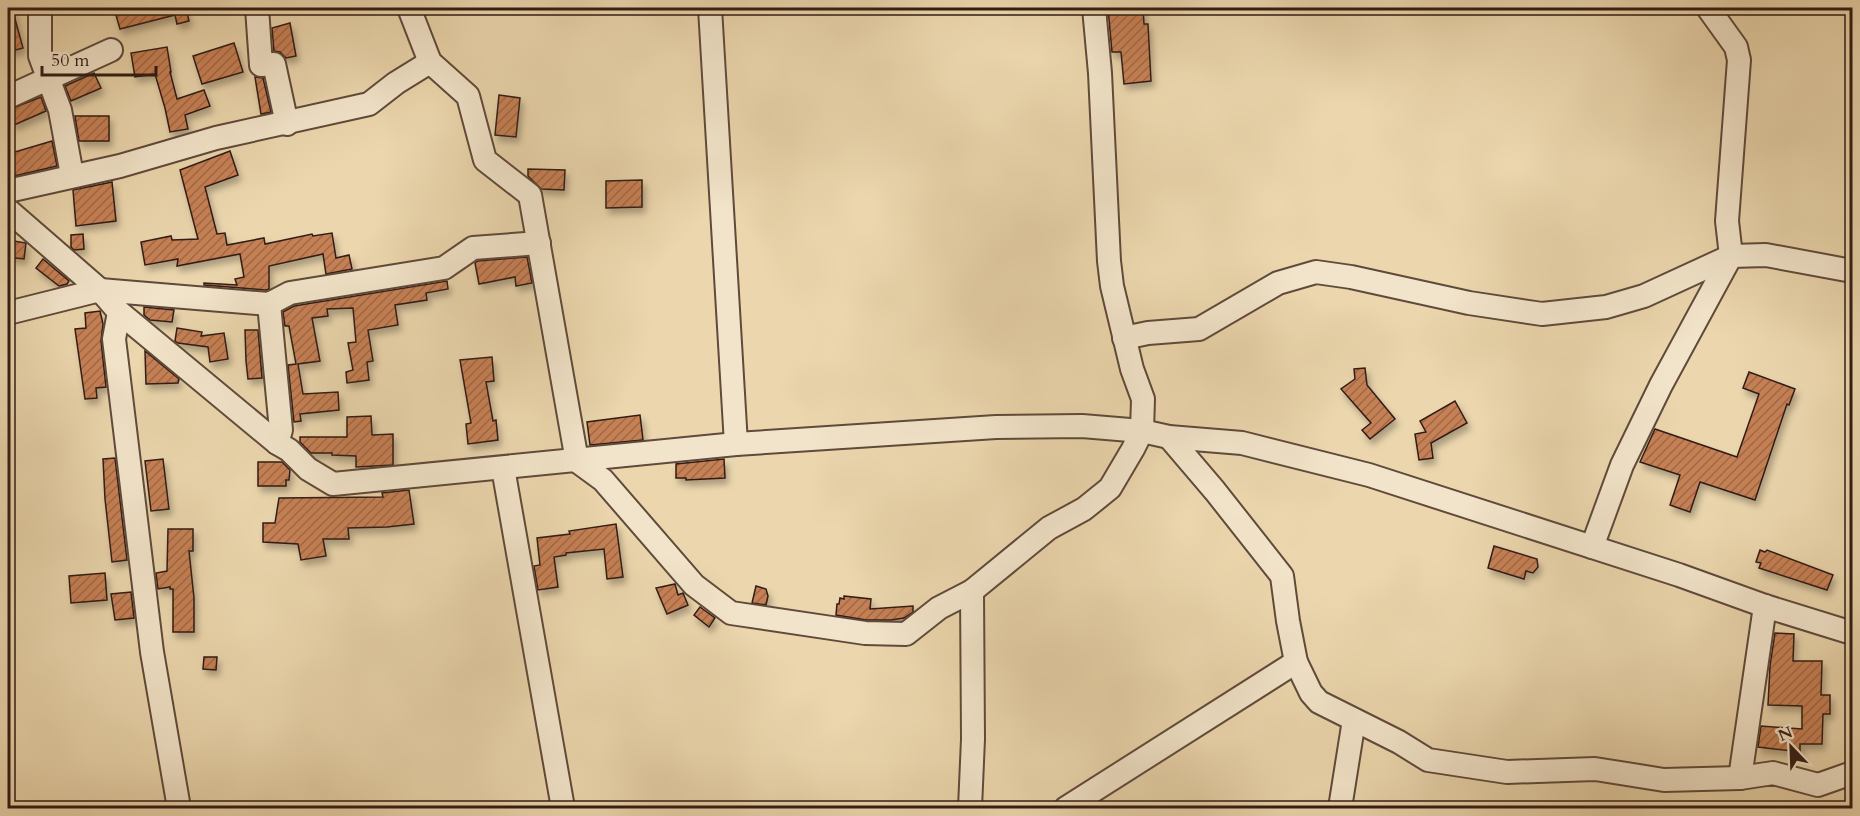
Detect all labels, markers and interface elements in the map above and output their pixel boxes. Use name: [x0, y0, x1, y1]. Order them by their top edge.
scale bar: [42, 39, 156, 77]
text: 50 m: [51, 48, 90, 73]
north arrow: [1761, 717, 1821, 777]
text: N: [1775, 721, 1796, 747]

